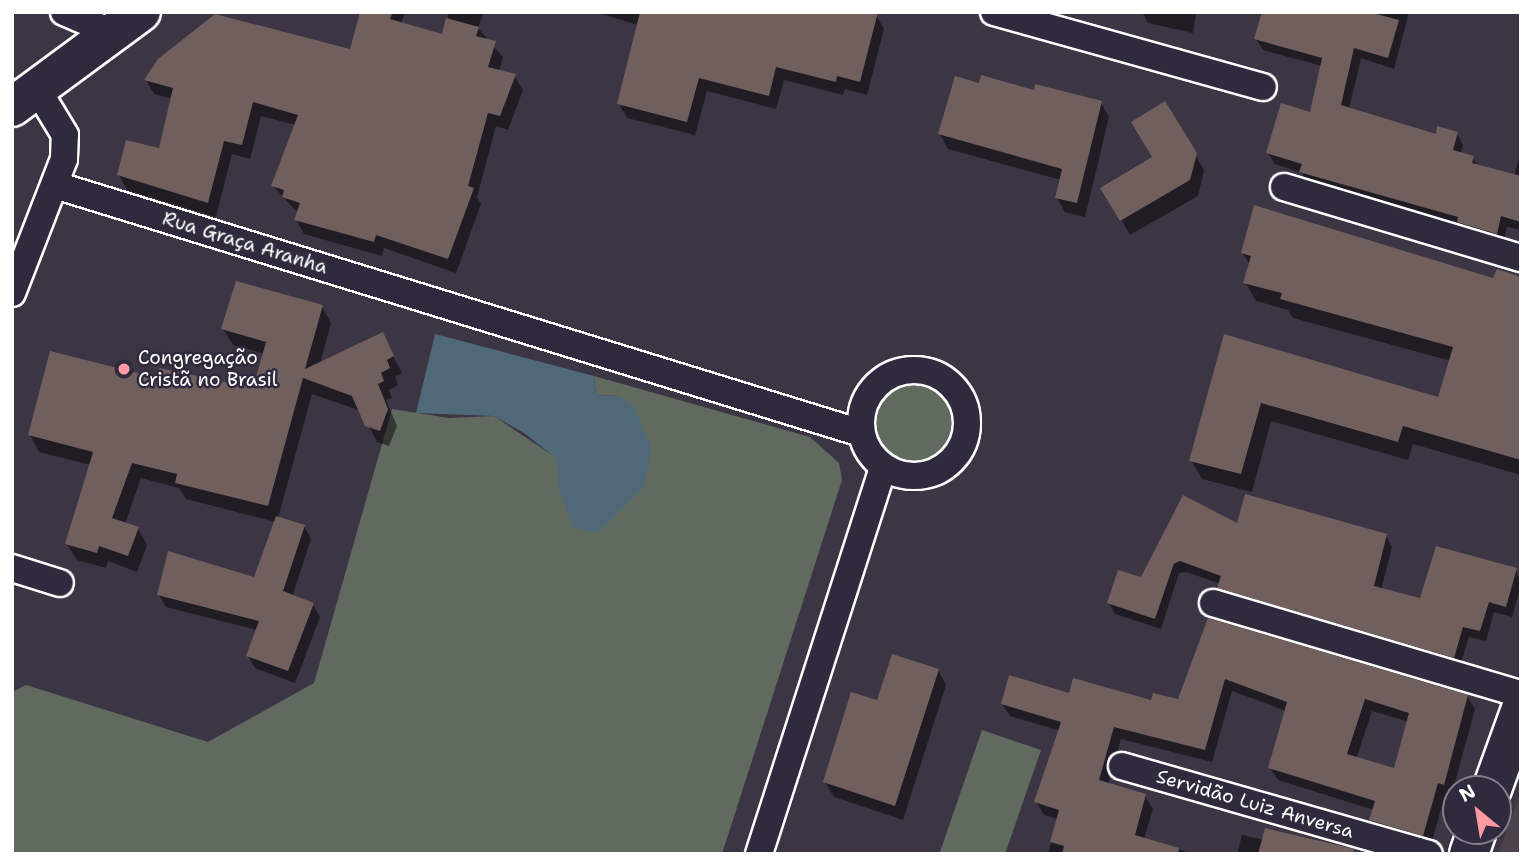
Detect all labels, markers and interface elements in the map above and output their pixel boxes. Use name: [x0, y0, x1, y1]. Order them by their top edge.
street label: Rua Graça Aranha: [160, 207, 330, 279]
place label: Congregação Cristã no Brasil: [138, 347, 278, 391]
marker: Congregação Cristã no Brasil: [116, 361, 132, 377]
street label: Servidão Luiz Anversa: [1154, 765, 1356, 843]
north arrow: [1442, 775, 1512, 845]
text: N: [1454, 779, 1480, 808]

